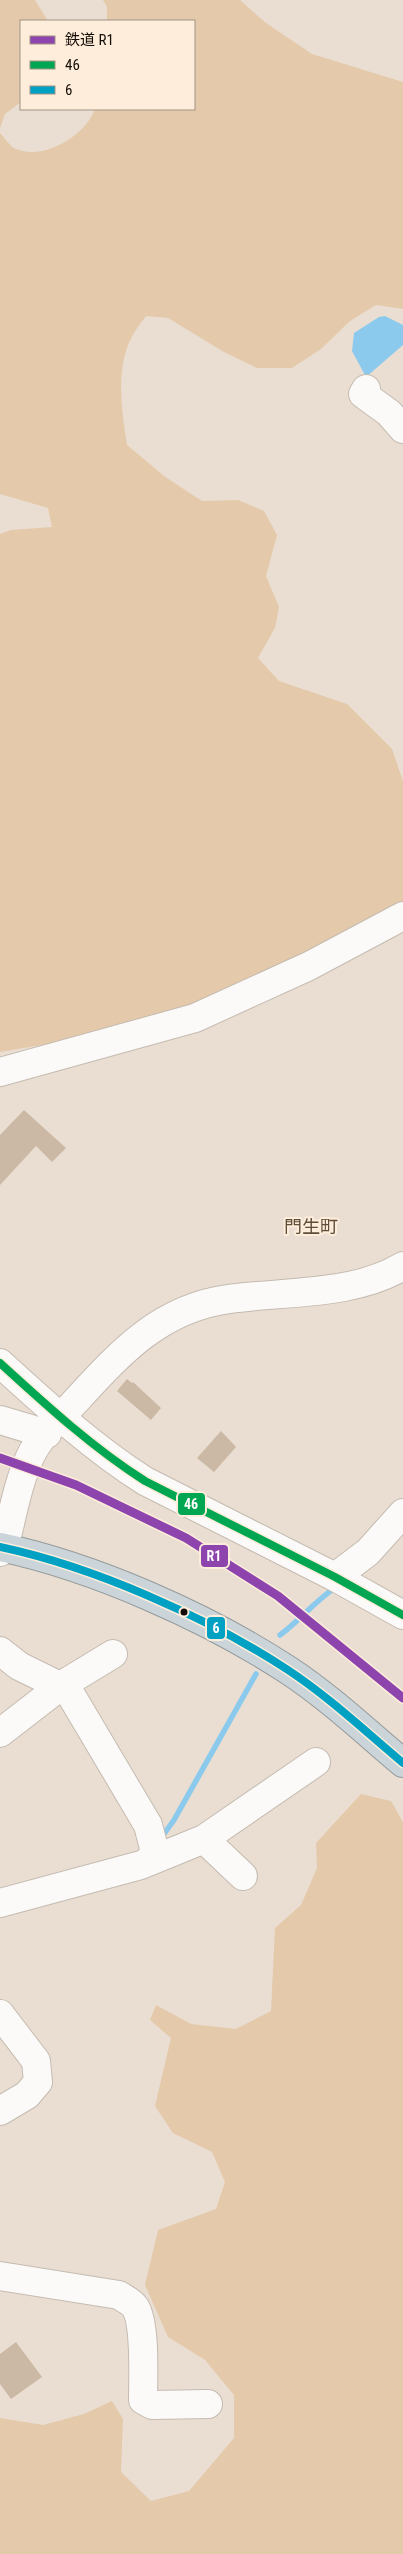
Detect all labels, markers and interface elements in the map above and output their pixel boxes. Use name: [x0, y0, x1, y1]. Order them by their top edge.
legend: [20, 20, 195, 110]
text: 鉄道 R1: [65, 31, 114, 49]
text: 46: [65, 56, 80, 74]
text: 6: [65, 81, 72, 99]
district label: 門生町: [284, 1216, 338, 1237]
line badge: 46: [177, 1492, 206, 1516]
text: 46: [184, 1496, 198, 1512]
line badge: R1: [200, 1544, 229, 1568]
text: R1: [207, 1548, 221, 1564]
unlabelled marker: [179, 1607, 189, 1617]
line badge: 6: [206, 1616, 226, 1640]
text: 6: [212, 1620, 220, 1636]

